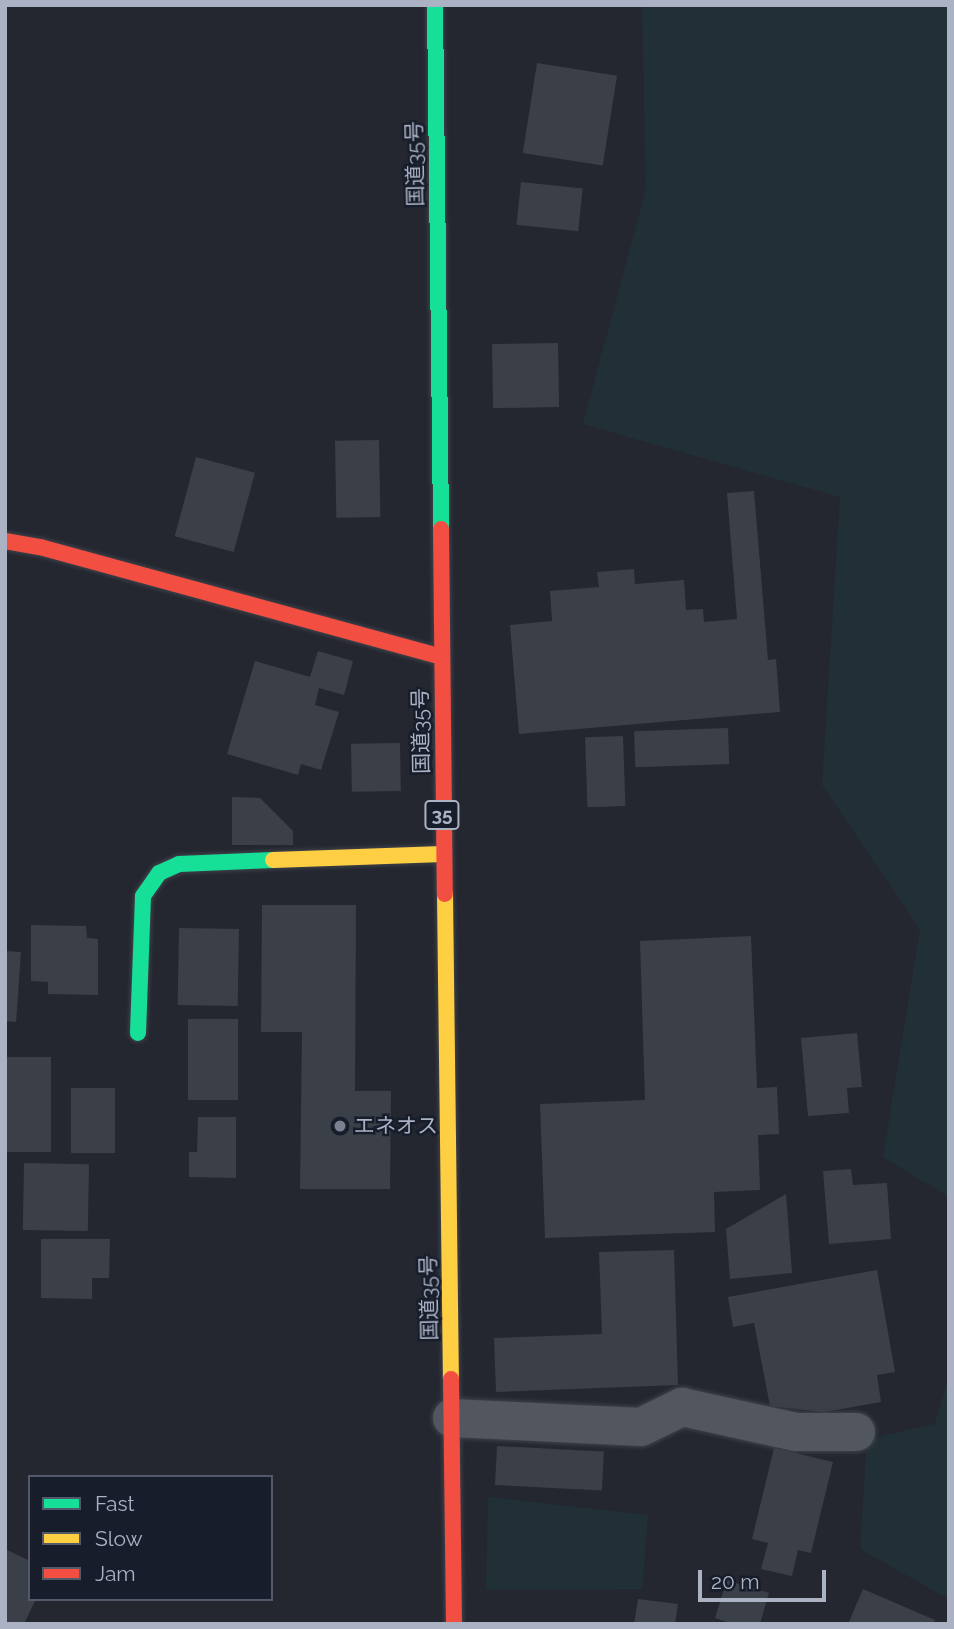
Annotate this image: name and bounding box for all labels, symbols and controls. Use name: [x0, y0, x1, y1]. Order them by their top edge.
street label: 国道35号: [402, 121, 428, 207]
street label: 国道35号: [408, 688, 434, 774]
road number: 35: [423, 800, 461, 830]
place label: エネオス: [354, 1113, 438, 1139]
marker: エネオス: [332, 1118, 348, 1134]
street label: 国道35号: [416, 1255, 442, 1341]
legend: [28, 1475, 273, 1601]
text: Fast: [95, 1491, 135, 1516]
text: Slow: [95, 1526, 143, 1551]
scale bar: [702, 1556, 830, 1600]
text: Jam: [95, 1561, 136, 1586]
text: 20 m: [711, 1569, 759, 1594]

